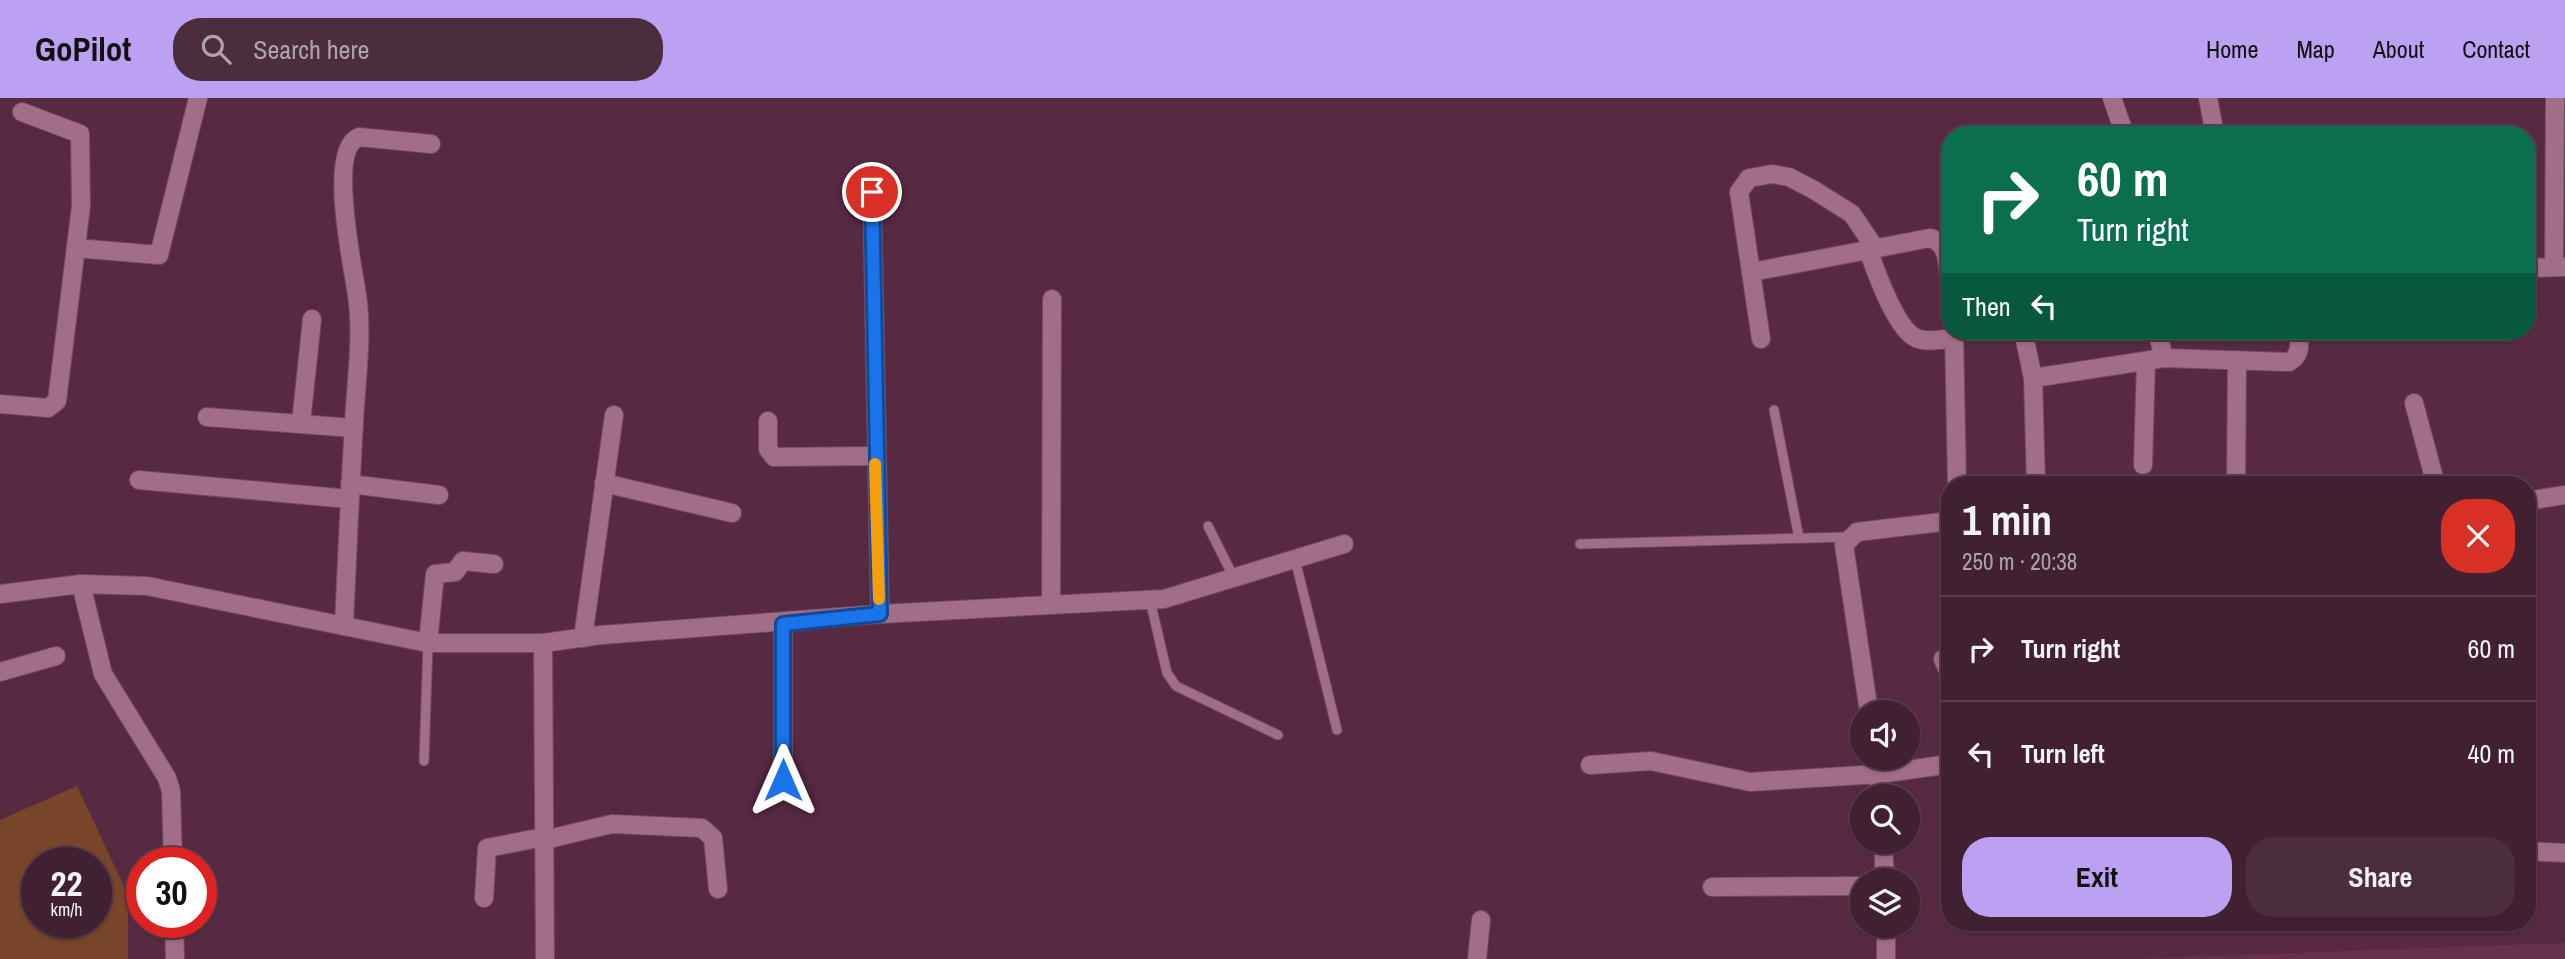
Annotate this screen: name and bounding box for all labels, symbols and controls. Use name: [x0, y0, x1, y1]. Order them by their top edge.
search box: [173, 18, 663, 81]
text: GoPilot: [35, 27, 131, 71]
icon: search: [197, 30, 235, 68]
text: Search here: [253, 32, 369, 67]
text: Home: [2206, 33, 2258, 65]
text: Map: [2296, 33, 2335, 65]
text: About: [2373, 33, 2424, 65]
text: Contact: [2462, 33, 2530, 65]
text: 60 m: [2077, 145, 2169, 211]
icon: right: [1962, 154, 2053, 245]
pin: [842, 162, 902, 222]
icon: arrive: [853, 173, 891, 211]
text: Turn right: [2077, 208, 2189, 251]
icon: left: [2025, 287, 2063, 325]
text: Then: [1962, 289, 2011, 324]
text: 1 min: [1962, 492, 2052, 548]
button: close: [2441, 499, 2515, 573]
text: 250 m · 20:38: [1962, 546, 2077, 577]
icon: right: [1962, 630, 2000, 668]
text: Turn right: [2021, 631, 2120, 666]
text: 60 m: [2468, 631, 2515, 666]
map controls: [1850, 700, 1920, 938]
button: sound: [1850, 700, 1920, 770]
icon: left: [1962, 735, 2000, 773]
text: Turn left: [2021, 736, 2105, 771]
text: 40 m: [2468, 736, 2515, 771]
position arrow: [746, 743, 820, 817]
button: search: [1850, 784, 1920, 854]
button: Exit: [1962, 837, 2232, 917]
button: Share: [2246, 837, 2515, 917]
speed limit sign: 30: [126, 847, 217, 938]
text: 22: [51, 860, 82, 907]
button: layers: [1850, 868, 1920, 938]
text: km/h: [51, 897, 83, 922]

